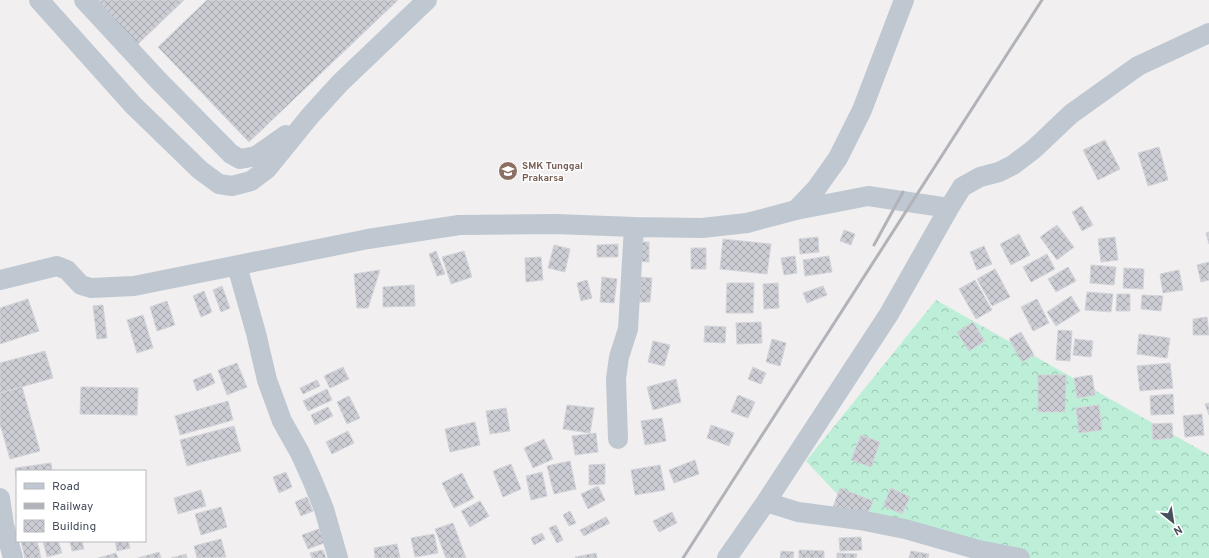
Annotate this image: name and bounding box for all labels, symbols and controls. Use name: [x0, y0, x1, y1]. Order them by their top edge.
school or university icon: SMK Tunggal Prakarsa: [497, 160, 519, 182]
place label: SMK Tunggal Prakarsa: [522, 160, 583, 185]
legend: [16, 470, 146, 542]
text: Road: [52, 479, 80, 495]
text: Railway: [52, 499, 93, 515]
north arrow: [1153, 502, 1193, 542]
text: Building: [52, 519, 96, 535]
text: N: [1171, 522, 1184, 538]

